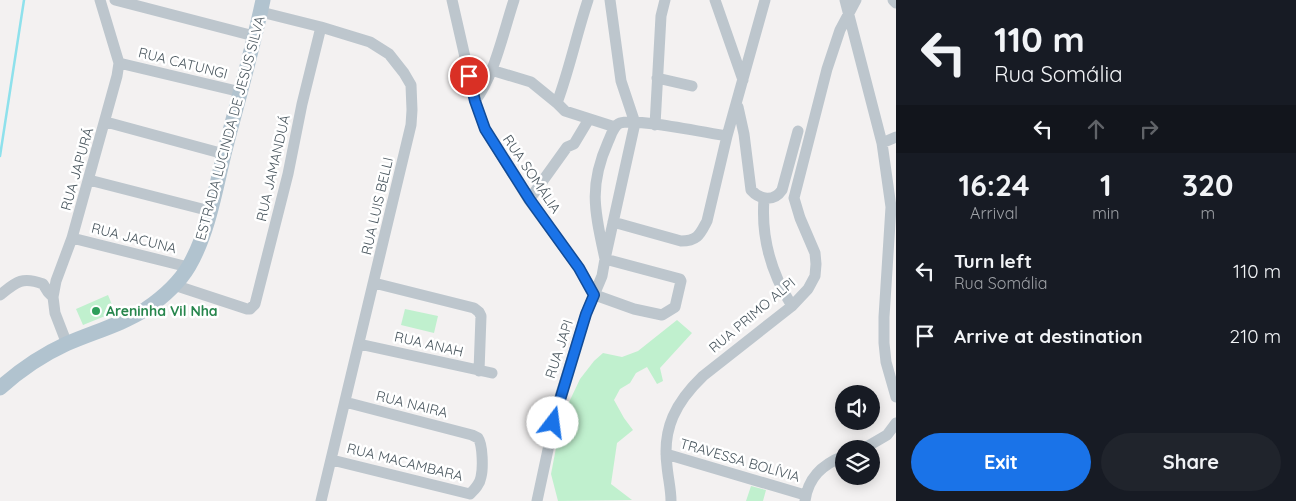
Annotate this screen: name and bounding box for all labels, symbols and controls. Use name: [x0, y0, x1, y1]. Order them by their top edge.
street label: ESTRADA LUCINDA DE JESUS SILVA: [191, 14, 269, 242]
text: 110 m: [994, 17, 1085, 61]
icon: left: [911, 20, 976, 85]
street label: RUA CATUNGI: [136, 43, 230, 83]
pin: [448, 55, 490, 97]
text: Rua Somália: [994, 60, 1123, 88]
icon: arrive: [455, 62, 483, 90]
street label: RUA JAMANDUÁ: [252, 113, 294, 223]
icon: left: [1029, 115, 1057, 143]
icon: ahead: [1082, 115, 1110, 143]
icon: right: [1135, 115, 1163, 143]
street label: RUA JAPURÁ: [57, 125, 97, 213]
street label: RUA SOMÁLIA: [499, 131, 565, 217]
street label: RUA LUIS BELLI: [357, 155, 397, 257]
text: 16:24: [958, 166, 1030, 204]
text: 1: [1100, 166, 1112, 204]
text: 320: [1182, 166, 1234, 204]
text: Arrival: [970, 203, 1018, 223]
text: min: [1092, 203, 1119, 223]
text: m: [1200, 203, 1215, 223]
street label: RUA JACUNA: [90, 219, 178, 257]
text: Turn left: [954, 249, 1032, 273]
icon: left: [911, 257, 939, 285]
text: 110 m: [1233, 259, 1281, 283]
street label: RUA PRIMO ALPI: [705, 273, 799, 357]
text: Rua Somália: [954, 273, 1047, 293]
place label: Areninha Vil Nha: [106, 302, 218, 320]
marker: Areninha Vil Nha: [90, 305, 102, 317]
street label: RUA JAPI: [541, 317, 577, 381]
icon: arrive: [911, 322, 939, 350]
text: Arrive at destination: [954, 324, 1143, 348]
text: 210 m: [1230, 324, 1281, 348]
street label: RUA ANAH: [393, 327, 465, 361]
map controls: [835, 385, 880, 485]
button: sound: [835, 385, 880, 430]
street label: RUA NAIRA: [374, 386, 450, 422]
position arrow: [526, 396, 578, 448]
button: Exit: [911, 433, 1091, 491]
button: Share: [1101, 433, 1281, 491]
street label: TRAVESSA BOLÍVIA: [678, 434, 802, 486]
street label: RUA MACAMBARA: [345, 439, 465, 485]
button: layers: [835, 440, 880, 485]

